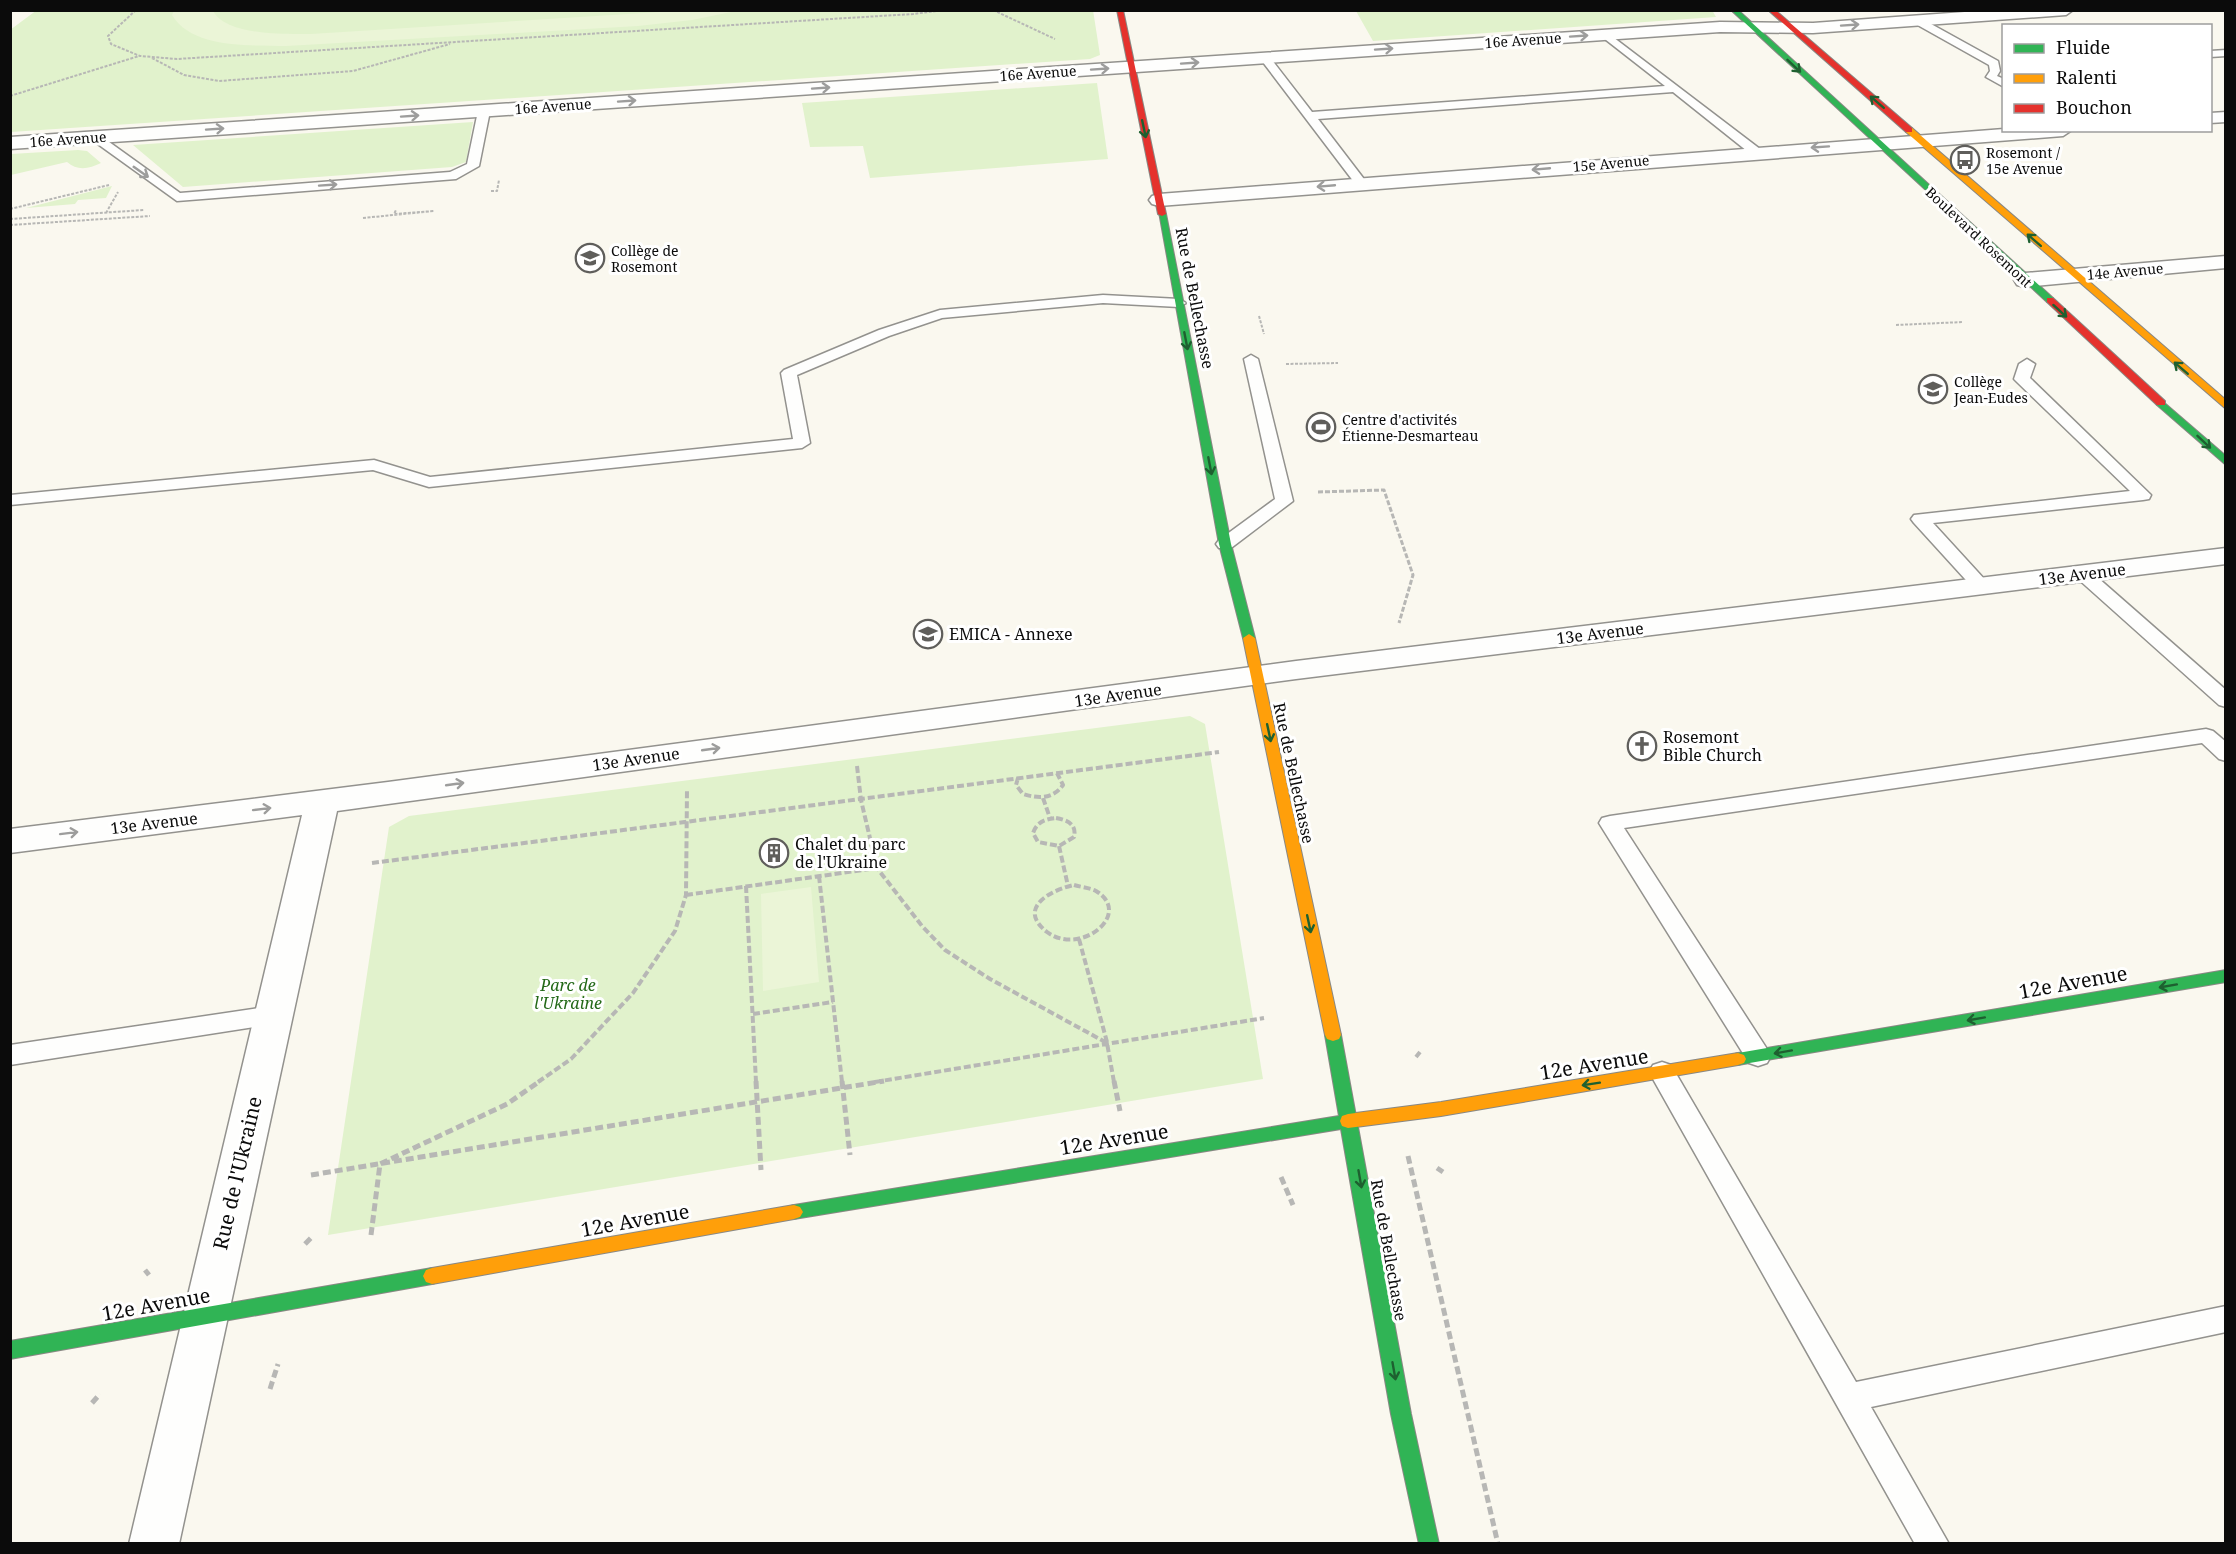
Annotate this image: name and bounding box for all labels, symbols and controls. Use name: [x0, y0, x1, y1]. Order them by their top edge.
one-way arrow: [1840, 20, 1859, 31]
legend: [2002, 24, 2212, 132]
street label: 16e Avenue: [1484, 28, 1562, 52]
one-way arrow: [1568, 30, 1588, 41]
text: Fluide: [2056, 35, 2110, 59]
one-way arrow: [1374, 43, 1394, 54]
one-way arrow: [1179, 57, 1199, 68]
one-way arrow: [1786, 59, 1801, 73]
street label: 16e Avenue: [999, 61, 1077, 85]
one-way arrow: [1089, 63, 1109, 74]
text: Ralenti: [2056, 65, 2117, 89]
one-way arrow: [811, 82, 831, 93]
street label: 16e Avenue: [514, 94, 592, 118]
one-way arrow: [616, 95, 636, 106]
text: Bouchon: [2056, 95, 2132, 119]
one-way arrow: [1869, 96, 1885, 109]
one-way arrow: [399, 110, 419, 121]
one-way arrow: [1139, 119, 1150, 139]
one-way arrow: [205, 123, 225, 134]
street label: 16e Avenue: [29, 127, 107, 151]
one-way arrow: [1810, 142, 1830, 153]
place label: Rosemont / 15e Avenue: [1986, 143, 2063, 178]
bus stop icon: Rosemont / 15e Avenue: [1949, 144, 1981, 176]
street label: 15e Avenue: [1572, 150, 1650, 176]
one-way arrow: [1532, 164, 1552, 175]
one-way arrow: [132, 166, 149, 178]
one-way arrow: [317, 180, 337, 191]
one-way arrow: [1317, 181, 1336, 192]
street label: Boulevard Rosemont: [1922, 183, 2036, 291]
street label: Rue de Bellechasse: [1171, 225, 1219, 371]
one-way arrow: [2026, 233, 2042, 246]
place label: Collège de Rosemont: [611, 241, 679, 276]
school or university icon: Collège de Rosemont: [574, 242, 606, 274]
street label: 14e Avenue: [2086, 258, 2164, 284]
one-way arrow: [2052, 304, 2067, 318]
one-way arrow: [1181, 331, 1192, 351]
one-way arrow: [2173, 361, 2189, 374]
place label: Collège Jean-Eudes: [1953, 372, 2028, 407]
school or university icon: Collège Jean-Eudes: [1917, 373, 1949, 405]
place label: Centre d'activités Étienne-Desmarteau: [1342, 410, 1478, 445]
sports icon: Centre d'activités Étienne-Desmarteau: [1305, 411, 1337, 443]
one-way arrow: [2196, 435, 2211, 449]
one-way arrow: [1205, 456, 1216, 475]
street label: 13e Avenue: [2037, 558, 2127, 590]
street label: 13e Avenue: [1555, 617, 1645, 649]
school or university icon: EMICA - Annexe: [912, 618, 944, 650]
place label: EMICA - Annexe: [949, 623, 1073, 645]
street label: 13e Avenue: [1073, 678, 1163, 712]
street label: Rue de Bellechasse: [1268, 701, 1320, 845]
one-way arrow: [1263, 723, 1275, 742]
place label: Rosemont Bible Church: [1663, 726, 1762, 766]
church icon: Rosemont Bible Church: [1626, 730, 1658, 762]
street label: 13e Avenue: [591, 742, 681, 776]
one-way arrow: [701, 744, 720, 755]
one-way arrow: [445, 778, 465, 789]
one-way arrow: [252, 804, 271, 815]
street label: 13e Avenue: [109, 807, 199, 839]
one-way arrow: [58, 828, 78, 839]
place label: Chalet du parc de l'Ukraine: [795, 833, 906, 873]
building icon: Chalet du parc de l'Ukraine: [758, 837, 790, 869]
one-way arrow: [1304, 913, 1315, 933]
street label: 12e Avenue: [2017, 959, 2129, 1005]
park label: Parc de l'Ukraine: [534, 974, 602, 1014]
one-way arrow: [2158, 981, 2178, 992]
one-way arrow: [1966, 1014, 1986, 1025]
street label: 12e Avenue: [1538, 1042, 1650, 1086]
one-way arrow: [1774, 1047, 1794, 1058]
one-way arrow: [1582, 1079, 1602, 1090]
street label: Rue de l'Ukraine: [206, 1094, 268, 1252]
street label: 12e Avenue: [1058, 1117, 1170, 1161]
one-way arrow: [1355, 1168, 1366, 1188]
street label: Rue de Bellechasse: [1366, 1177, 1412, 1323]
street label: 12e Avenue: [579, 1197, 691, 1243]
street label: 12e Avenue: [100, 1281, 212, 1327]
one-way arrow: [1389, 1360, 1400, 1380]

